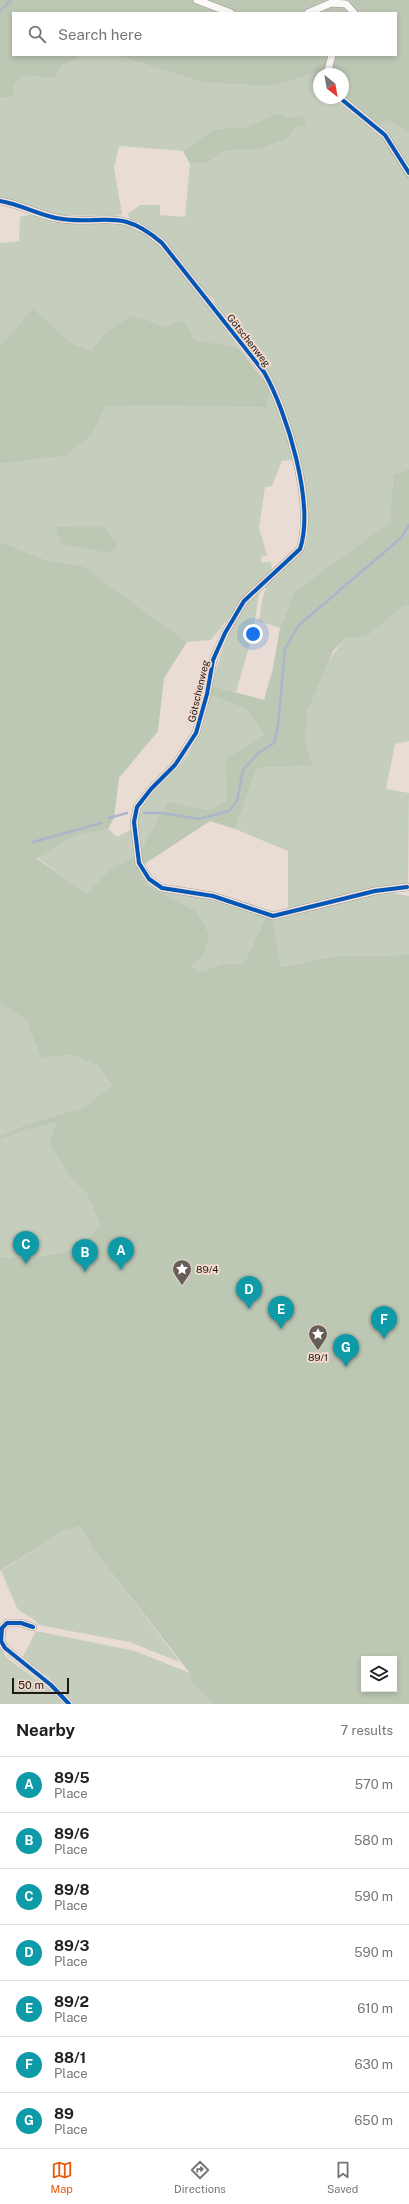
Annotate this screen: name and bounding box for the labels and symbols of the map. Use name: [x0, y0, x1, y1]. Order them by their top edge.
north arrow: [313, 68, 349, 104]
street label: Götschenweg: [225, 311, 273, 369]
your location: [243, 624, 263, 644]
street label: Götschenweg: [185, 659, 211, 723]
pin: C: [13, 1231, 39, 1264]
pin: A: [108, 1237, 134, 1270]
pin: B: [72, 1239, 98, 1272]
place icon: 89/4: [171, 1258, 193, 1286]
place label: 89/4: [196, 1263, 218, 1275]
pin: D: [236, 1276, 262, 1309]
pin: E: [268, 1296, 294, 1329]
pin: F: [371, 1306, 397, 1339]
place icon: 89/1: [307, 1323, 329, 1351]
pin: G: [333, 1334, 359, 1367]
place label: 89/1: [308, 1351, 328, 1363]
scale bar: [12, 1676, 69, 1695]

